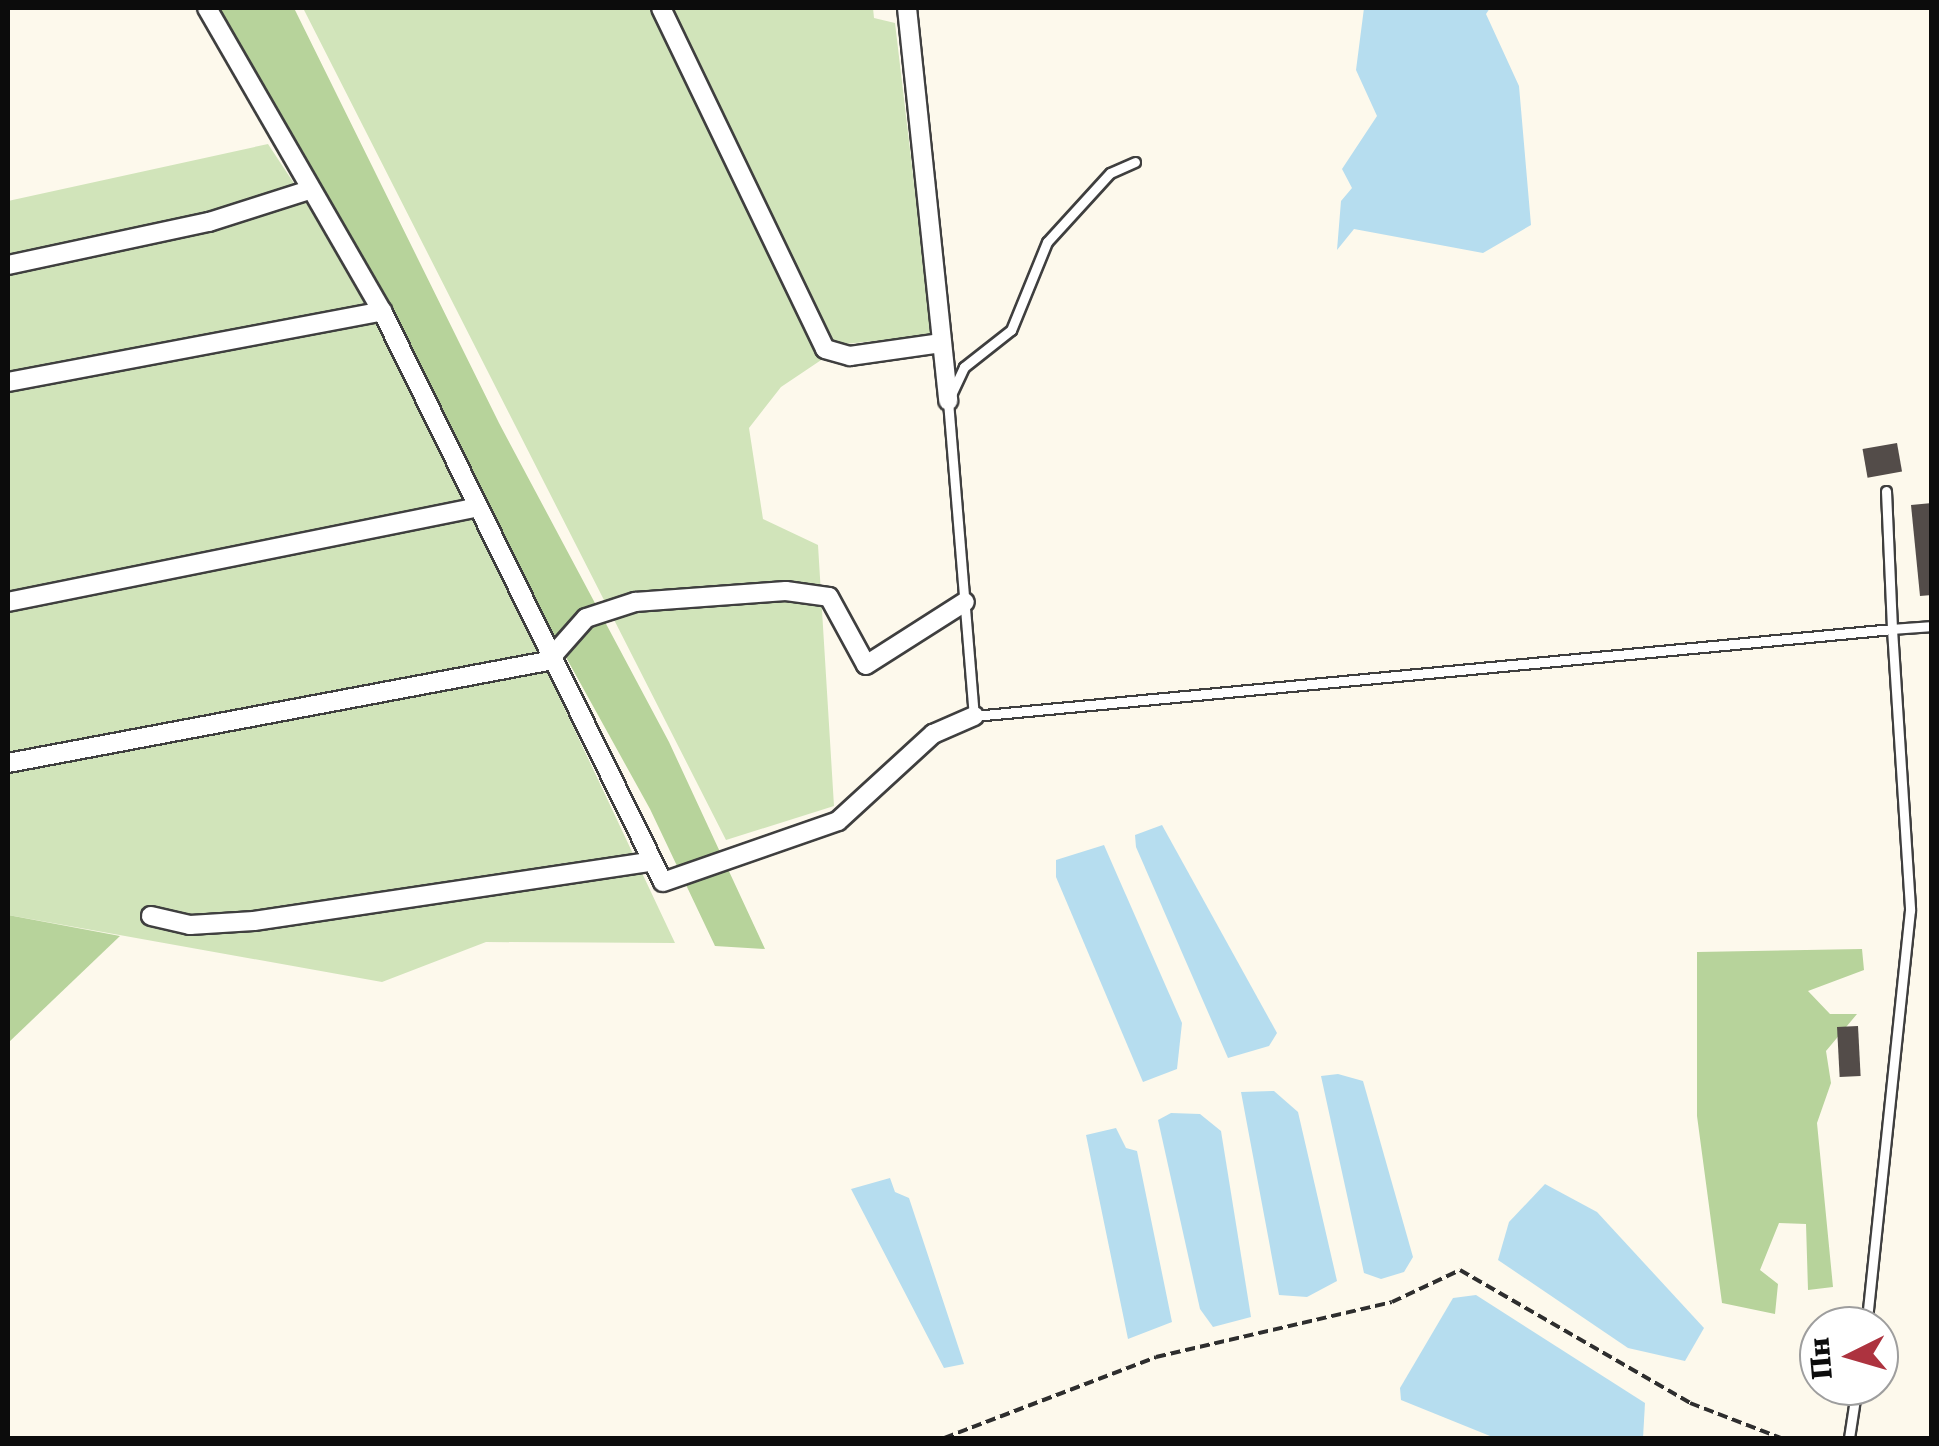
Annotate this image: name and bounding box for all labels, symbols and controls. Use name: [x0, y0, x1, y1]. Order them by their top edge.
north arrow: [1799, 1306, 1899, 1406]
text: Пн: [1802, 1336, 1839, 1381]

